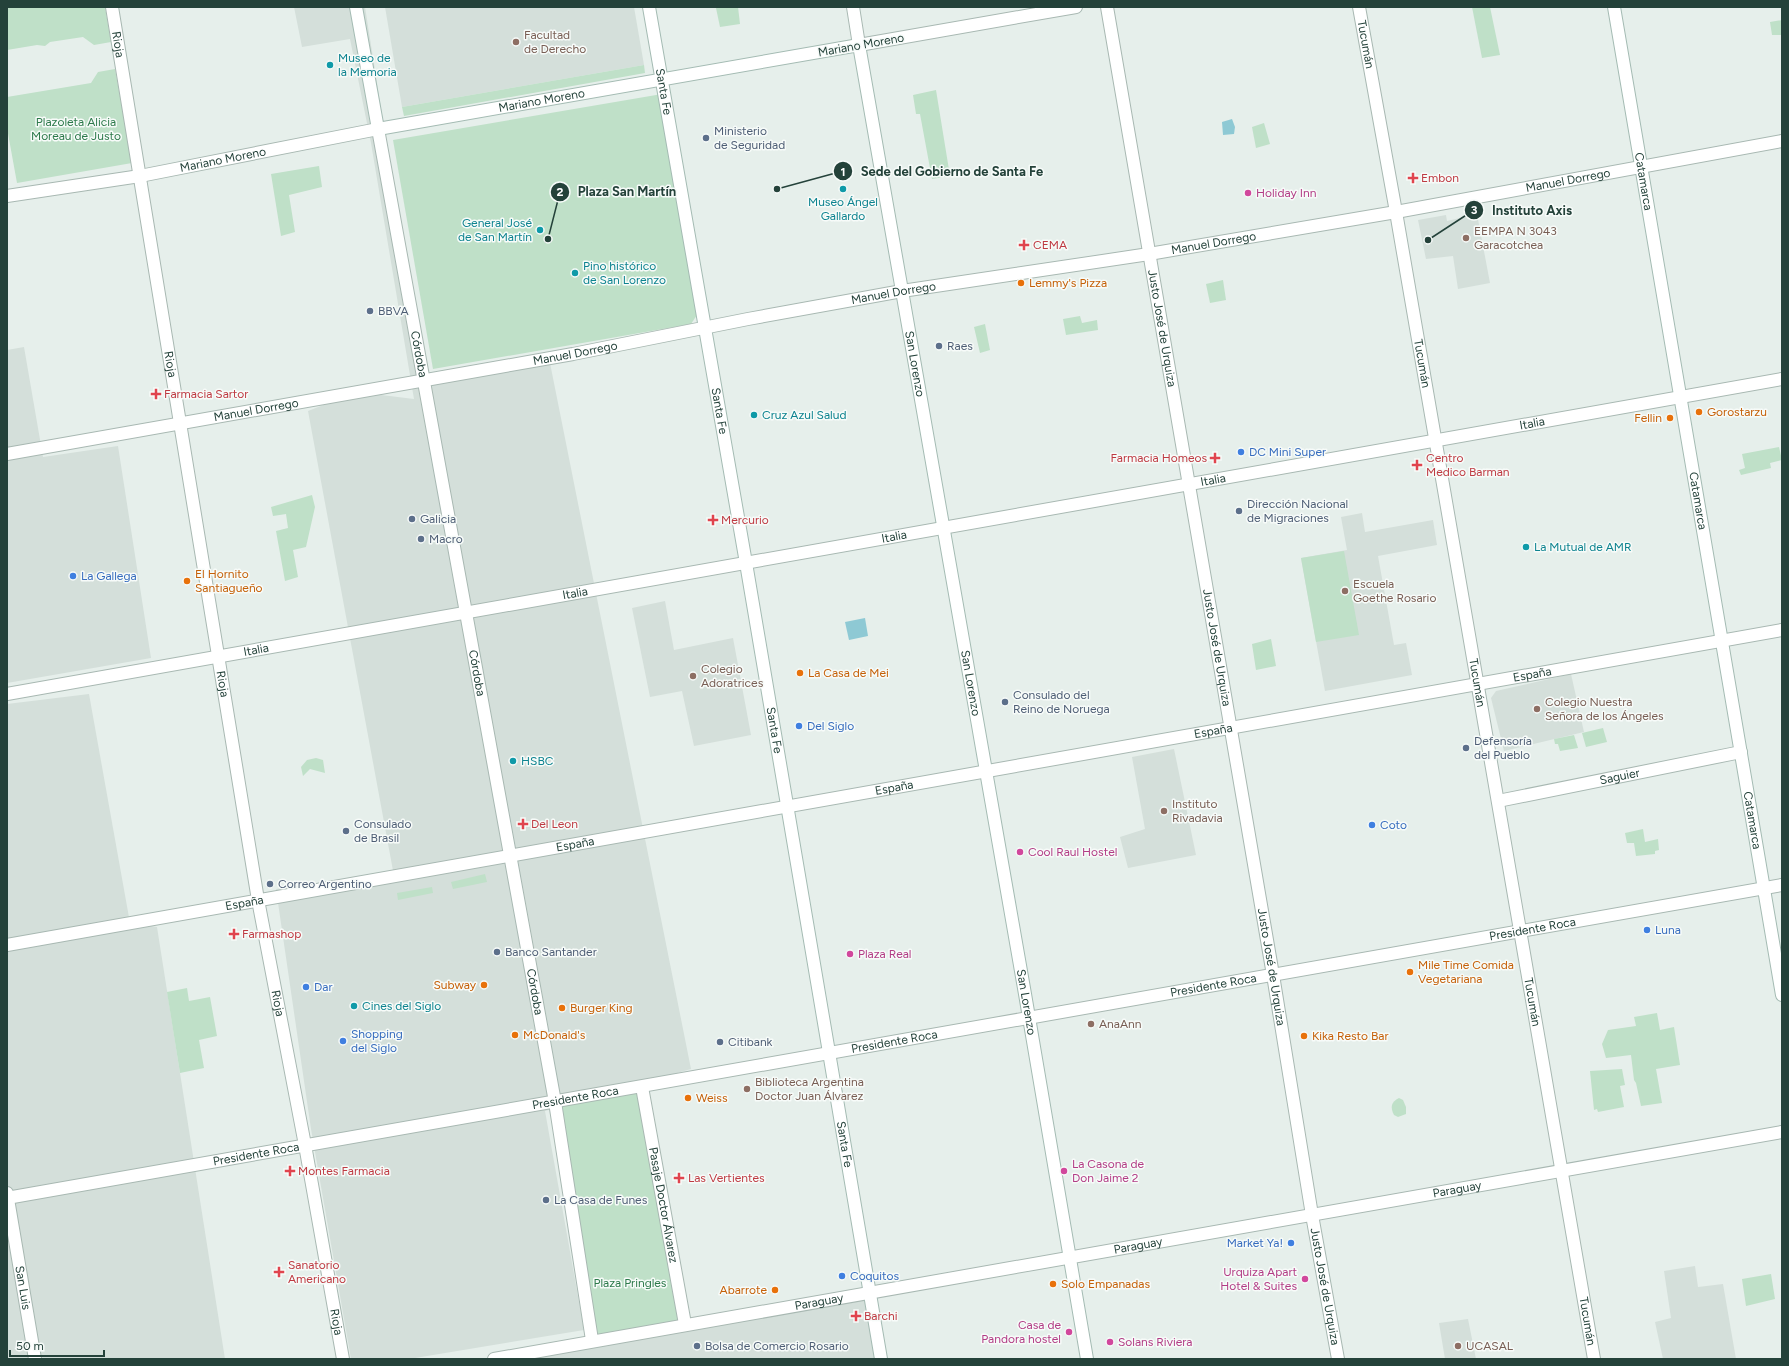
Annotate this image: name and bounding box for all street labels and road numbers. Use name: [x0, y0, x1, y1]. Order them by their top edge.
street label: Tucumán: [1355, 19, 1377, 70]
street label: Rioja: [109, 30, 127, 59]
street label: Mariano Moreno: [817, 31, 905, 59]
street label: Santa Fe: [653, 67, 675, 116]
street label: Mariano Moreno: [497, 86, 586, 115]
street label: Mariano Moreno: [179, 144, 267, 175]
street label: Catamarca: [1632, 152, 1655, 211]
street label: Manuel Dorrego: [1525, 166, 1612, 195]
street label: Manuel Dorrego: [1170, 229, 1257, 257]
street label: Justo José de Urquiza: [1145, 269, 1179, 388]
street label: Manuel Dorrego: [850, 279, 937, 307]
street label: Córdoba: [408, 330, 430, 379]
street label: San Lorenzo: [902, 330, 927, 398]
street label: Manuel Dorrego: [532, 338, 619, 368]
street label: Tucumán: [1411, 338, 1433, 389]
street label: Rioja: [161, 350, 179, 379]
street label: Santa Fe: [709, 387, 730, 436]
street label: Manuel Dorrego: [213, 396, 300, 424]
street label: Italia: [1518, 414, 1546, 432]
street label: Italia: [1199, 471, 1227, 489]
street label: Catamarca: [1686, 471, 1710, 531]
street label: Italia: [880, 527, 908, 546]
street label: Italia: [561, 584, 589, 602]
street label: Justo José de Urquiza: [1200, 588, 1234, 707]
street label: Italia: [242, 641, 270, 659]
street label: Córdoba: [466, 649, 488, 697]
street label: San Lorenzo: [958, 649, 983, 717]
street label: Tucumán: [1466, 657, 1488, 708]
street label: España: [1512, 664, 1552, 685]
street label: Rioja: [214, 670, 232, 698]
street label: Santa Fe: [764, 706, 785, 755]
street label: España: [1193, 721, 1233, 741]
street label: Saguier: [1598, 766, 1641, 787]
street label: España: [874, 777, 914, 798]
street label: Catamarca: [1740, 790, 1764, 850]
street label: España: [555, 834, 595, 854]
street label: España: [224, 893, 265, 913]
street label: Justo José de Urquiza: [1255, 907, 1288, 1027]
street label: Presidente Roca: [1488, 915, 1577, 943]
street label: Córdoba: [524, 967, 546, 1016]
street label: San Lorenzo: [1014, 968, 1039, 1036]
street label: Presidente Roca: [1169, 971, 1258, 1000]
street label: Tucumán: [1521, 977, 1543, 1028]
street label: Rioja: [268, 989, 287, 1018]
street label: Presidente Roca: [850, 1027, 939, 1056]
street label: Presidente Roca: [531, 1083, 619, 1112]
street label: Santa Fe: [834, 1120, 855, 1169]
street label: Presidente Roca: [212, 1140, 300, 1169]
street label: Pasaje Doctor Álvarez: [646, 1146, 681, 1264]
street label: Paraguay: [1432, 1178, 1483, 1200]
street label: Justo José de Urquiza: [1307, 1227, 1342, 1346]
street label: Paraguay: [1113, 1234, 1164, 1257]
street label: San Luis: [12, 1265, 34, 1311]
street label: Paraguay: [794, 1290, 845, 1313]
street label: Tucumán: [1576, 1296, 1599, 1347]
street label: Rioja: [327, 1308, 346, 1336]

